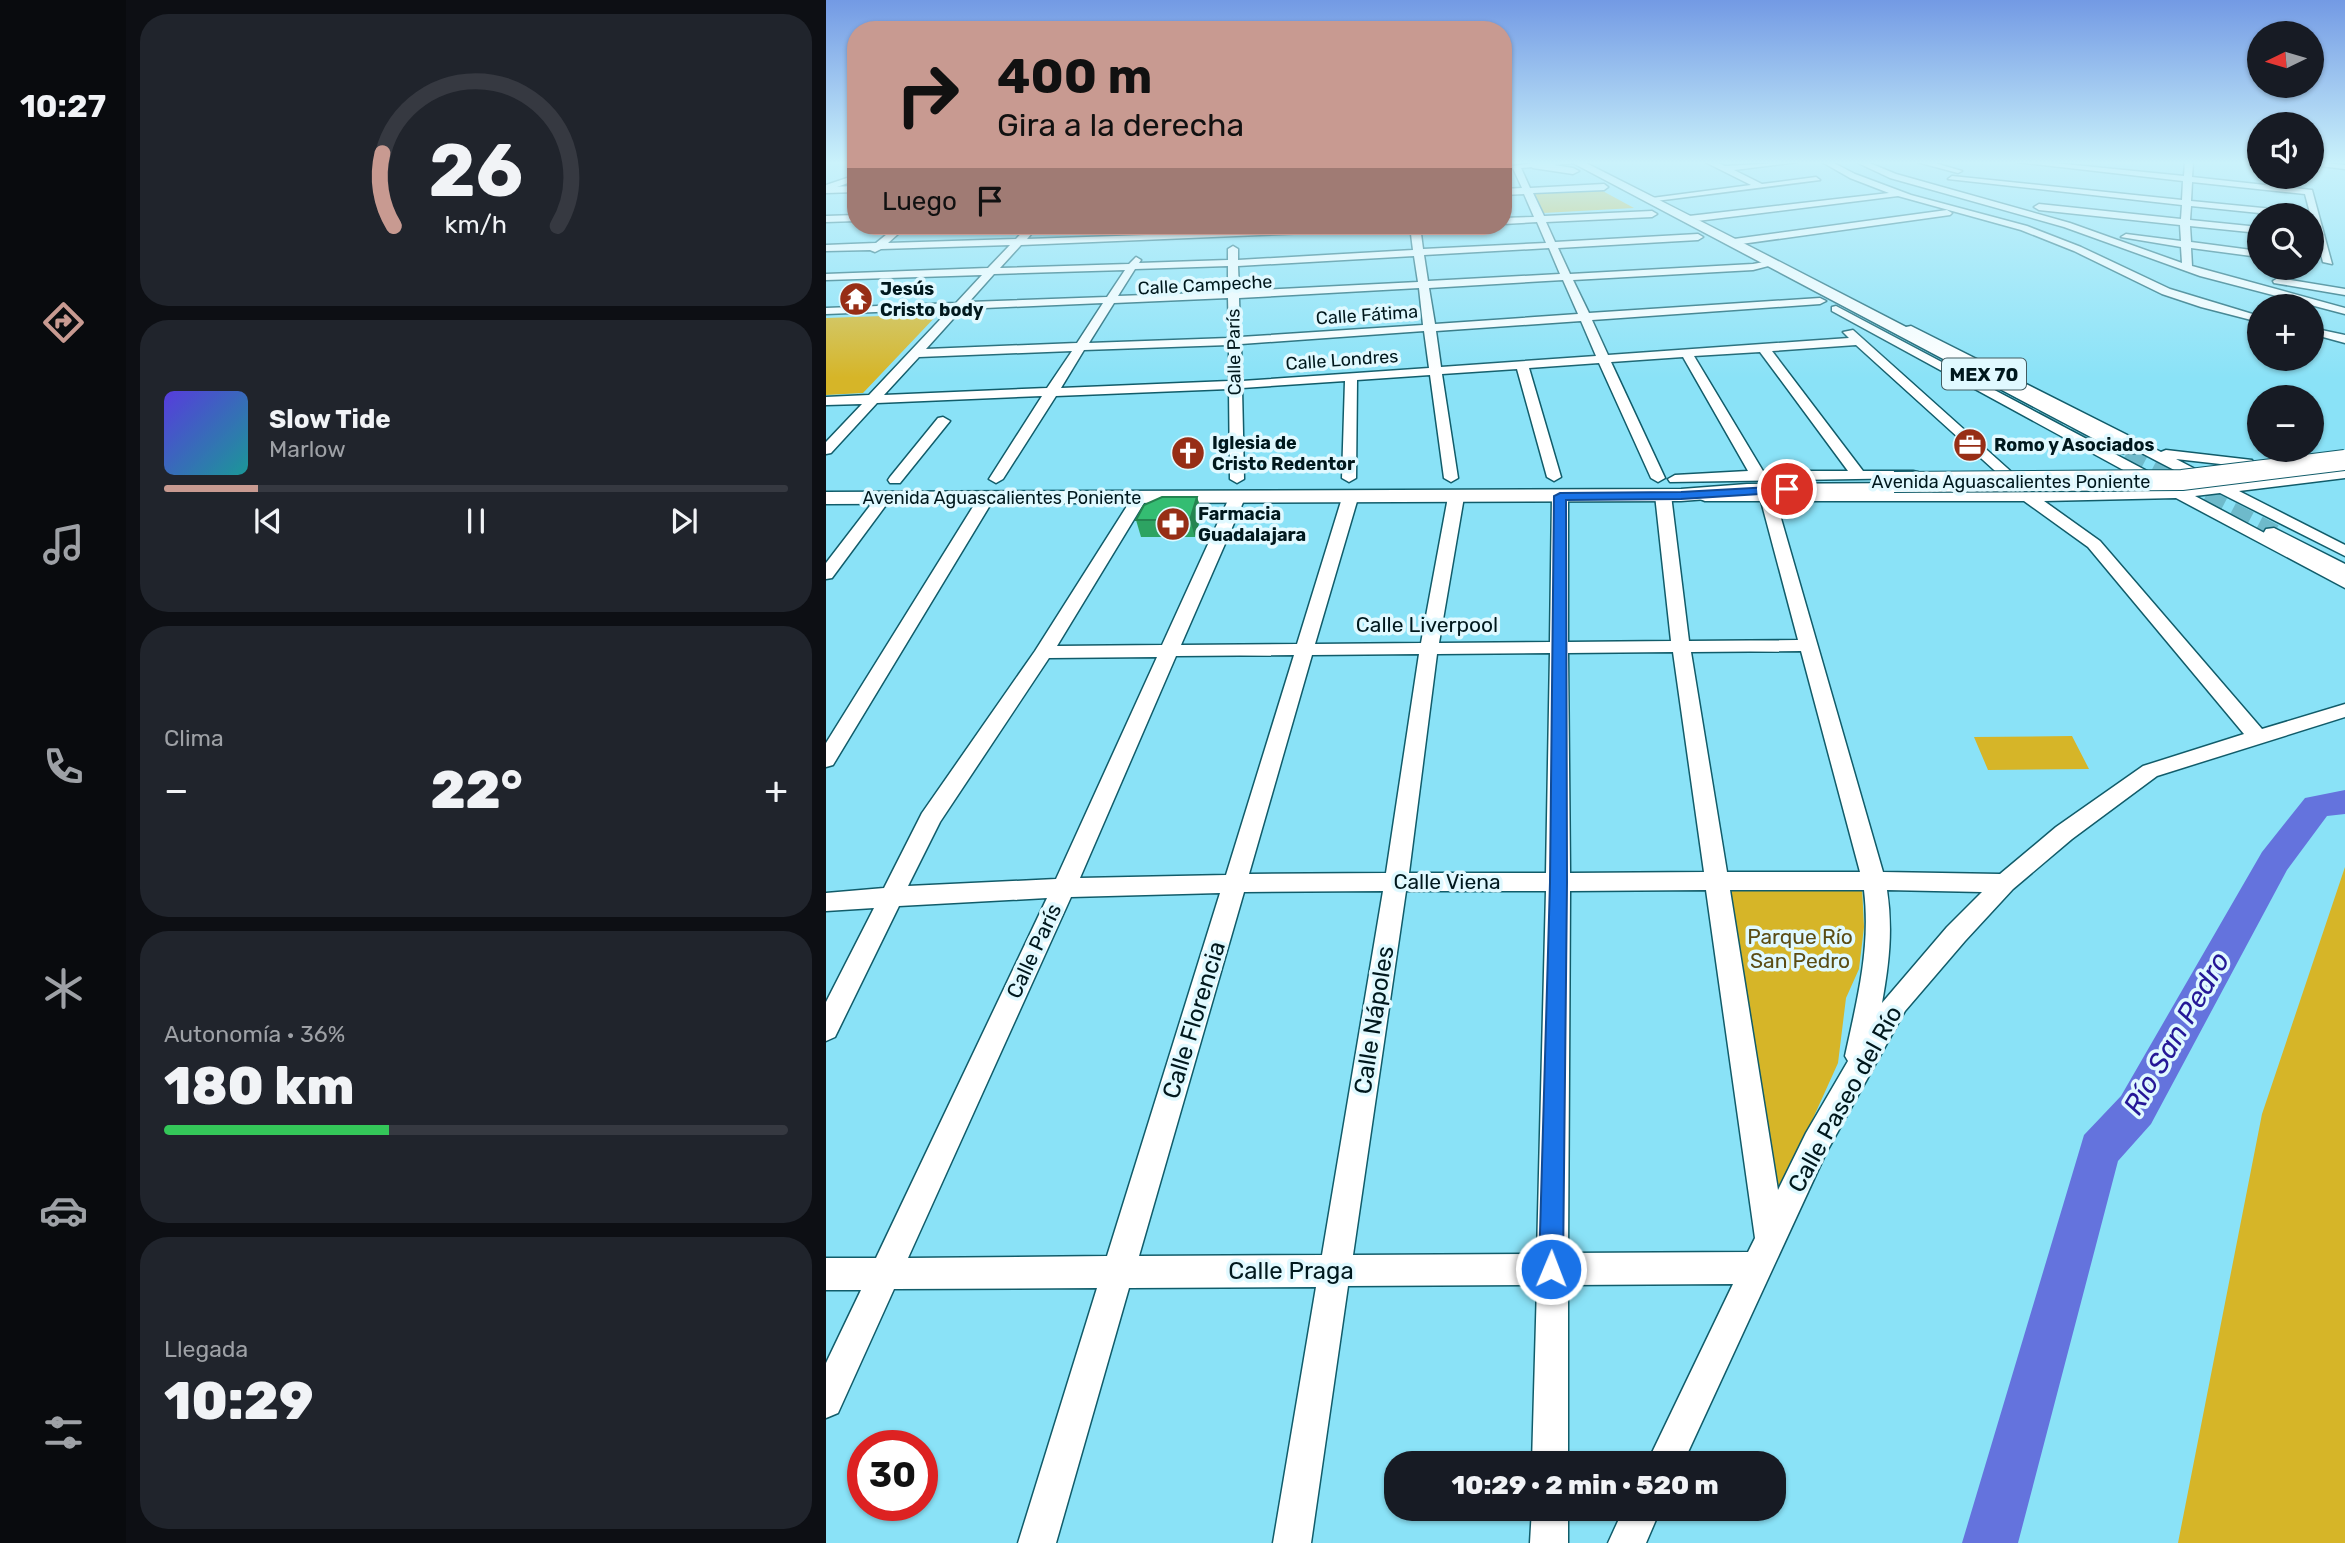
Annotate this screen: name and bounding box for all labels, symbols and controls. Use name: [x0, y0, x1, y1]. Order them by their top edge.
north arrow: [2247, 21, 2324, 98]
map controls: [2247, 21, 2324, 462]
text: 400 m: [997, 47, 1152, 105]
icon: right: [882, 49, 973, 140]
text: 10:27: [20, 87, 106, 125]
text: Gira a la derecha: [997, 106, 1244, 144]
button: sound: [2247, 112, 2324, 189]
text: 26: [429, 128, 523, 214]
icon: arrive: [971, 182, 1009, 220]
text: Luego: [882, 186, 957, 217]
button: search: [2247, 203, 2324, 280]
text: km/h: [445, 210, 507, 239]
street label: Calle Campeche: [1137, 270, 1273, 300]
place label: Jesús Cristo body: [880, 278, 984, 321]
temple icon: Jesús Cristo body: [837, 280, 875, 318]
button: +: [2247, 294, 2324, 371]
icon: directions: [39, 298, 88, 347]
street label: Calle Fátima: [1315, 300, 1419, 330]
street label: Calle París: [1222, 308, 1246, 396]
street label: Calle Londres: [1285, 345, 1399, 375]
road number: MEX 70: [1942, 358, 2026, 390]
button: −: [2247, 385, 2324, 462]
text: Slow Tide: [269, 404, 391, 435]
office icon: Romo y Asociados: [1951, 426, 1989, 464]
place label: Iglesia de Cristo Redentor: [1212, 432, 1355, 475]
church icon: Iglesia de Cristo Redentor: [1169, 434, 1207, 472]
place label: Romo y Asociados: [1994, 434, 2154, 456]
text: Marlow: [269, 435, 346, 463]
pin: [1757, 459, 1817, 519]
icon: arrive: [1768, 470, 1806, 508]
street label: Avenida Aguascalientes Poniente: [1872, 471, 2150, 493]
street label: Avenida Aguascalientes Poniente: [863, 487, 1141, 509]
icon: previous: [249, 502, 287, 540]
icon: pause: [457, 502, 495, 540]
icon: next: [665, 502, 703, 540]
place label: Farmacia Guadalajara: [1198, 503, 1306, 546]
pharmacy icon: Farmacia Guadalajara: [1154, 505, 1192, 543]
icon: music: [39, 520, 88, 569]
street label: Calle Liverpool: [1356, 612, 1498, 637]
text: Clima: [164, 724, 224, 752]
icon: phone: [39, 742, 88, 791]
text: 22°: [430, 759, 523, 821]
text: −: [164, 767, 189, 813]
text: +: [764, 767, 788, 813]
street label: Calle Viena: [1394, 869, 1500, 894]
street label: Calle París: [1001, 900, 1066, 1002]
park label: Parque Río San Pedro: [1747, 924, 1853, 973]
street label: Calle Florencia: [1157, 938, 1231, 1102]
street label: Calle Nápoles: [1348, 944, 1400, 1096]
water label: Río San Pedro: [2116, 946, 2236, 1121]
icon: climate: [39, 964, 88, 1013]
street label: Calle Paseo del Río: [1782, 1001, 1908, 1197]
text: Autonomía · 36%: [164, 1020, 345, 1048]
text: 180 km: [164, 1055, 354, 1117]
icon: car: [39, 1186, 88, 1235]
position arrow: [1514, 1232, 1588, 1306]
street label: Calle Praga: [1228, 1257, 1354, 1285]
text: Llegada: [164, 1335, 248, 1363]
text: 10:29: [164, 1370, 313, 1432]
icon: filters: [39, 1408, 88, 1457]
speed limit sign: 30: [847, 1430, 938, 1521]
text: 10:29 · 2 min · 520 m: [1452, 1470, 1719, 1501]

